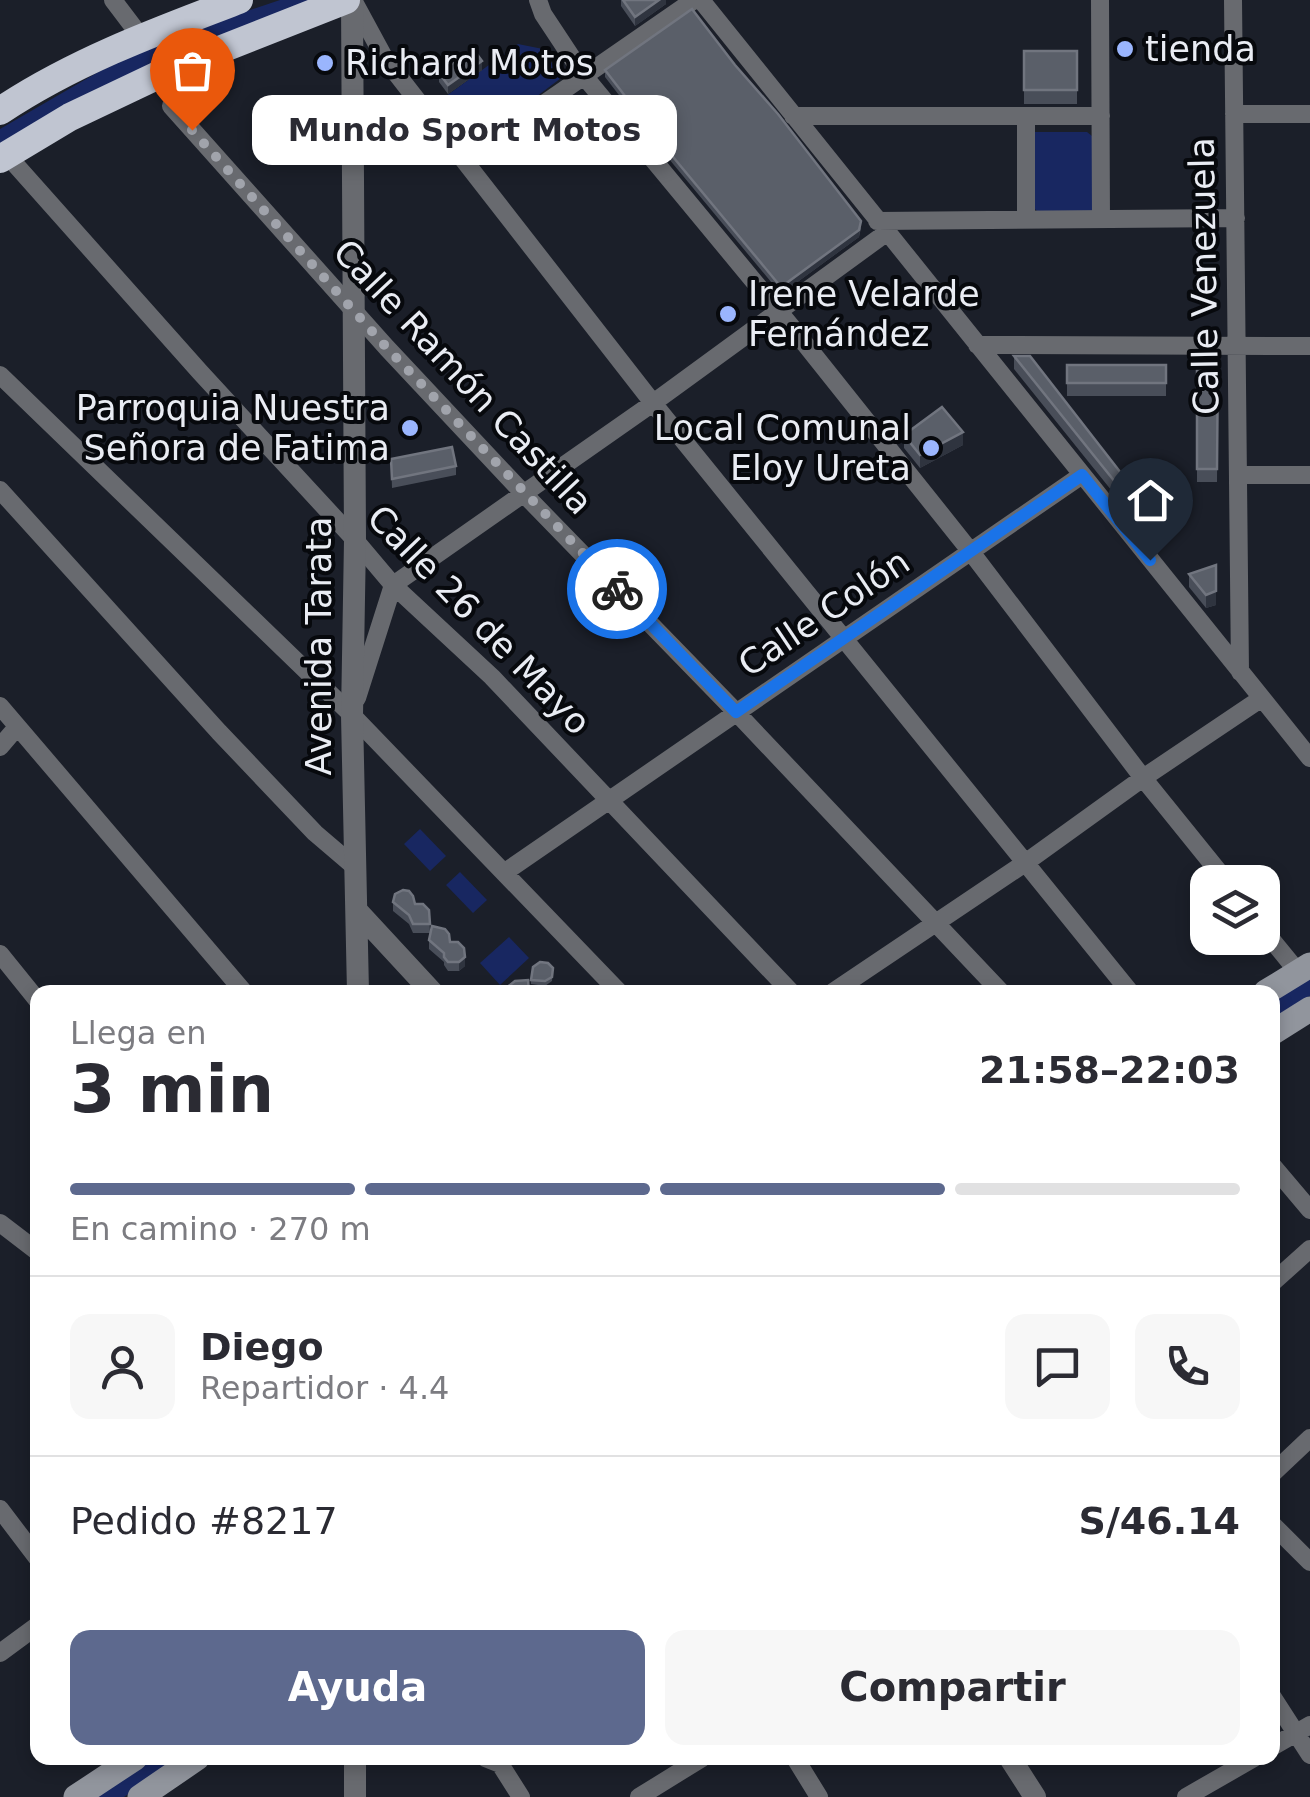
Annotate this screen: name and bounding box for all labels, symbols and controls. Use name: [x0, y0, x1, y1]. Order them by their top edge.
pin: [150, 28, 235, 131]
place label: tienda: [1145, 29, 1256, 69]
marker: tienda: [1114, 38, 1136, 60]
icon: bag: [165, 43, 220, 98]
place label: Richard Motos: [345, 43, 594, 83]
marker: Richard Motos: [314, 52, 336, 74]
callout: Mundo Sport Motos: [252, 95, 677, 165]
text: Mundo Sport Motos: [288, 111, 641, 149]
street label: Calle Venezuela: [1182, 137, 1226, 415]
street label: Calle Ramón Castilla: [326, 232, 600, 522]
place label: Irene Velarde Fernández: [748, 274, 980, 354]
marker: Irene Velarde Fernández: [717, 303, 739, 325]
place label: Parroquia Nuestra Señora de Fatima: [76, 388, 390, 468]
place label: Local Comunal Eloy Ureta: [654, 408, 911, 488]
marker: Parroquia Nuestra Señora de Fatima: [399, 417, 421, 439]
marker: Local Comunal Eloy Ureta: [920, 437, 942, 459]
pin: [1108, 458, 1193, 561]
icon: home: [1123, 473, 1178, 528]
street label: Calle 26 de Mayo: [360, 497, 598, 743]
street label: Avenida Tarata: [299, 517, 339, 775]
courier: [567, 539, 667, 639]
street label: Calle Colón: [731, 541, 917, 685]
icon: bike: [590, 562, 645, 617]
map controls: [1190, 865, 1280, 955]
button: layers: [1190, 865, 1280, 955]
text: Llega en: [70, 1014, 206, 1052]
text: 21:58–22:03: [979, 1048, 1240, 1092]
text: 3 min: [70, 1052, 274, 1127]
text: En camino · 270 m: [70, 1210, 371, 1248]
button: person: [70, 1314, 175, 1419]
button: chat: [1005, 1314, 1110, 1419]
button: phone: [1135, 1314, 1240, 1419]
text: Diego: [200, 1325, 324, 1369]
text: Repartidor · 4.4: [200, 1369, 449, 1407]
text: Pedido #8217: [70, 1499, 338, 1543]
text: S/46.14: [1079, 1499, 1240, 1543]
button: Ayuda: [70, 1630, 645, 1745]
button: Compartir: [665, 1630, 1240, 1745]

